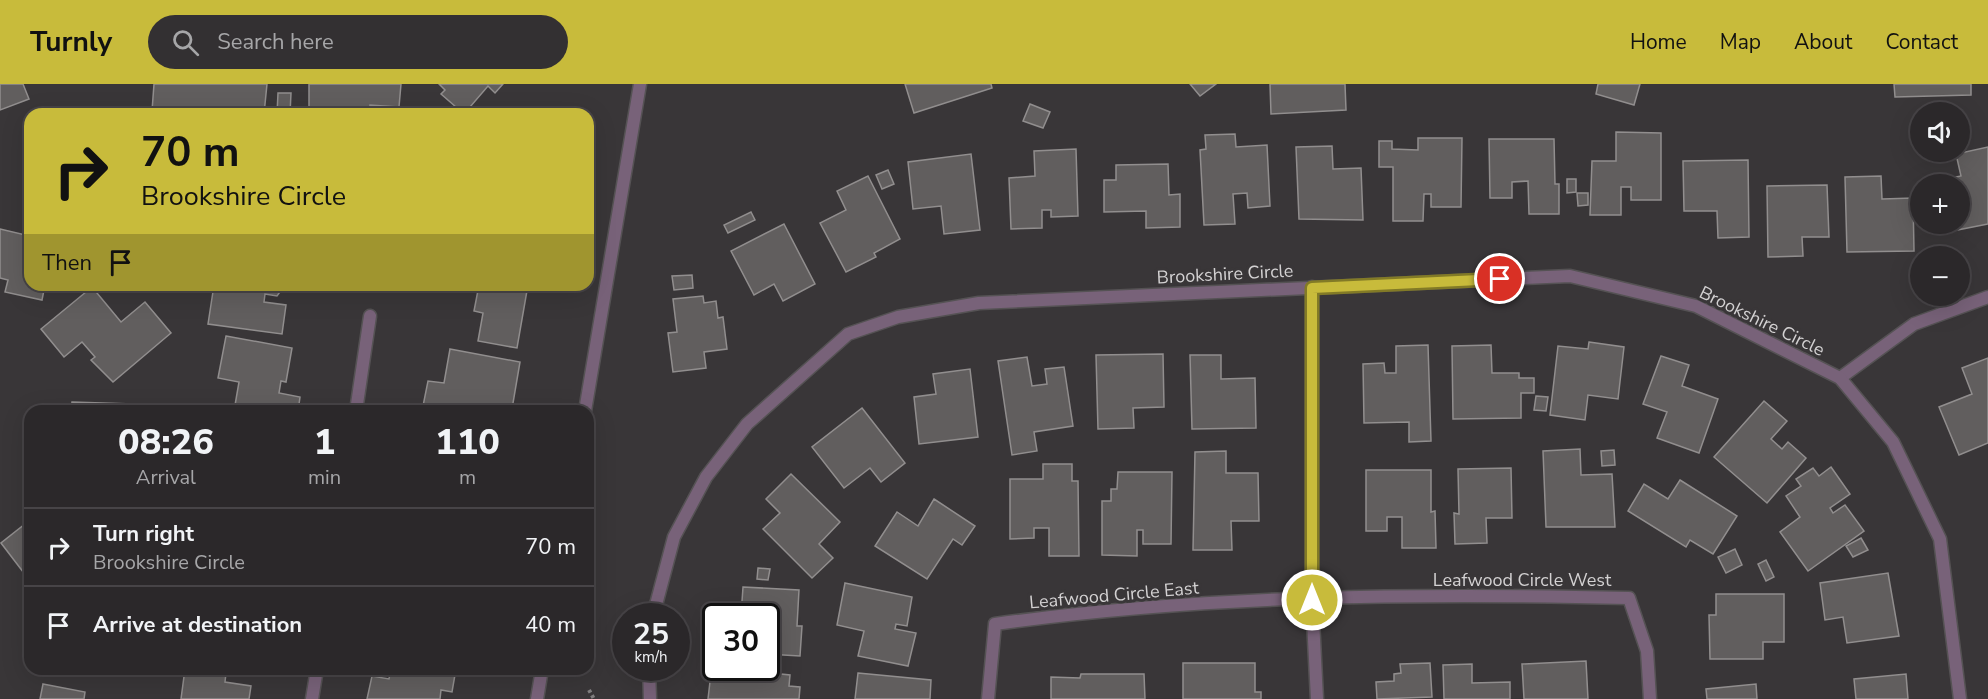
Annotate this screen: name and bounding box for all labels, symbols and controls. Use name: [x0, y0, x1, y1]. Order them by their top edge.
search box: [148, 15, 568, 69]
text: Turnly: [30, 23, 112, 61]
icon: search: [169, 26, 202, 59]
text: Search here: [217, 27, 334, 57]
text: Home: [1630, 28, 1687, 56]
text: Map: [1720, 28, 1761, 56]
text: About: [1794, 28, 1852, 56]
text: Contact: [1885, 28, 1958, 56]
map controls: [1910, 102, 1970, 306]
button: sound: [1910, 102, 1970, 162]
text: 70 m: [141, 124, 240, 181]
icon: right: [42, 132, 120, 210]
button: +: [1910, 174, 1970, 234]
text: Brookshire Circle: [141, 178, 346, 215]
icon: arrive: [104, 246, 137, 279]
button: −: [1910, 246, 1970, 306]
text: Then: [42, 248, 92, 278]
pin: [1474, 253, 1525, 304]
street label: Brookshire Circle: [1156, 258, 1294, 290]
icon: arrive: [1483, 262, 1516, 295]
street label: Brookshire Circle: [1695, 280, 1829, 362]
text: 08:26: [118, 418, 214, 467]
text: 1: [314, 418, 335, 467]
text: 110: [435, 418, 500, 467]
text: Arrival: [136, 464, 196, 491]
text: min: [308, 464, 341, 491]
text: m: [459, 464, 476, 491]
text: Turn right: [93, 519, 194, 549]
icon: right: [42, 531, 75, 564]
text: 70 m: [525, 532, 576, 562]
text: Brookshire Circle: [93, 549, 245, 576]
position arrow: [1280, 568, 1344, 632]
street label: Leafwood Circle West: [1433, 568, 1612, 592]
street label: Leafwood Circle East: [1028, 576, 1200, 614]
speed limit sign: 30: [702, 603, 780, 681]
icon: arrive: [42, 609, 75, 642]
text: Arrive at destination: [93, 610, 302, 640]
text: 40 m: [525, 610, 576, 640]
text: 25: [633, 614, 669, 655]
text: km/h: [634, 647, 668, 667]

